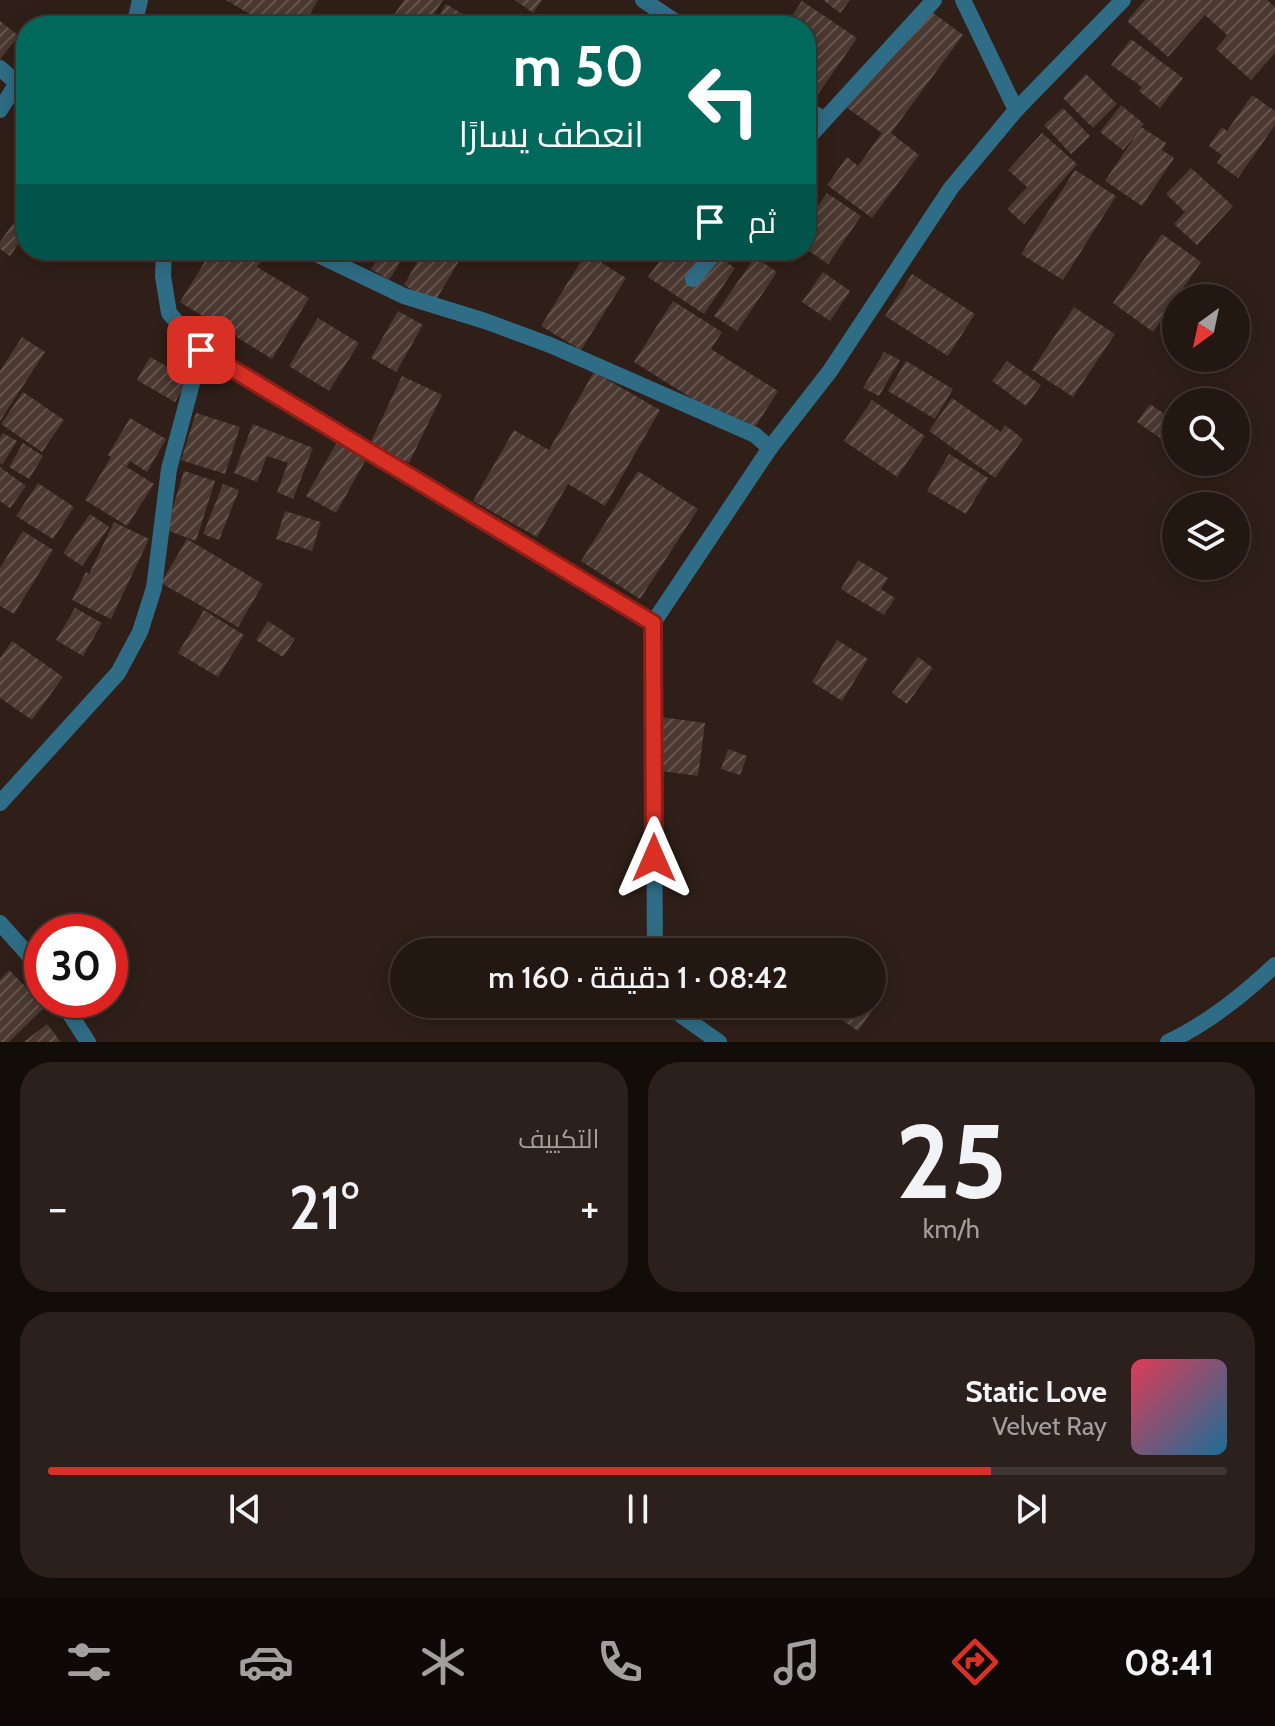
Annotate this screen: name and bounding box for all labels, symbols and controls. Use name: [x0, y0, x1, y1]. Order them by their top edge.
text: 50 m: [513, 32, 644, 100]
icon: left: [672, 48, 776, 152]
text: انعطف يسارًا: [458, 112, 644, 156]
icon: arrive: [688, 200, 732, 244]
text: ثم: [748, 204, 776, 241]
north arrow: [1162, 284, 1250, 372]
map controls: [1162, 284, 1250, 580]
pin: [167, 316, 235, 384]
icon: arrive: [179, 328, 223, 372]
button: search: [1162, 388, 1250, 476]
button: layers: [1162, 492, 1250, 580]
position arrow: [612, 816, 696, 900]
speed limit sign: 30: [24, 914, 128, 1018]
text: 08:42 · 1 دقيقة · 160 m: [488, 959, 788, 996]
text: 25: [896, 1098, 1007, 1224]
text: التكييف: [518, 1123, 600, 1155]
text: 21°: [289, 1171, 359, 1244]
text: −: [48, 1181, 67, 1234]
text: +: [580, 1181, 599, 1234]
text: km/h: [923, 1213, 980, 1245]
text: Static Love: [965, 1373, 1107, 1410]
text: Velvet Ray: [992, 1410, 1107, 1442]
icon: previous: [223, 1487, 267, 1531]
icon: pause: [616, 1487, 660, 1531]
icon: next: [1009, 1487, 1053, 1531]
icon: filters: [61, 1634, 117, 1690]
icon: car: [238, 1634, 294, 1690]
icon: climate: [415, 1634, 471, 1690]
icon: phone: [592, 1634, 648, 1690]
icon: music: [769, 1634, 825, 1690]
icon: directions: [947, 1634, 1003, 1690]
text: 08:41: [1124, 1640, 1214, 1684]

